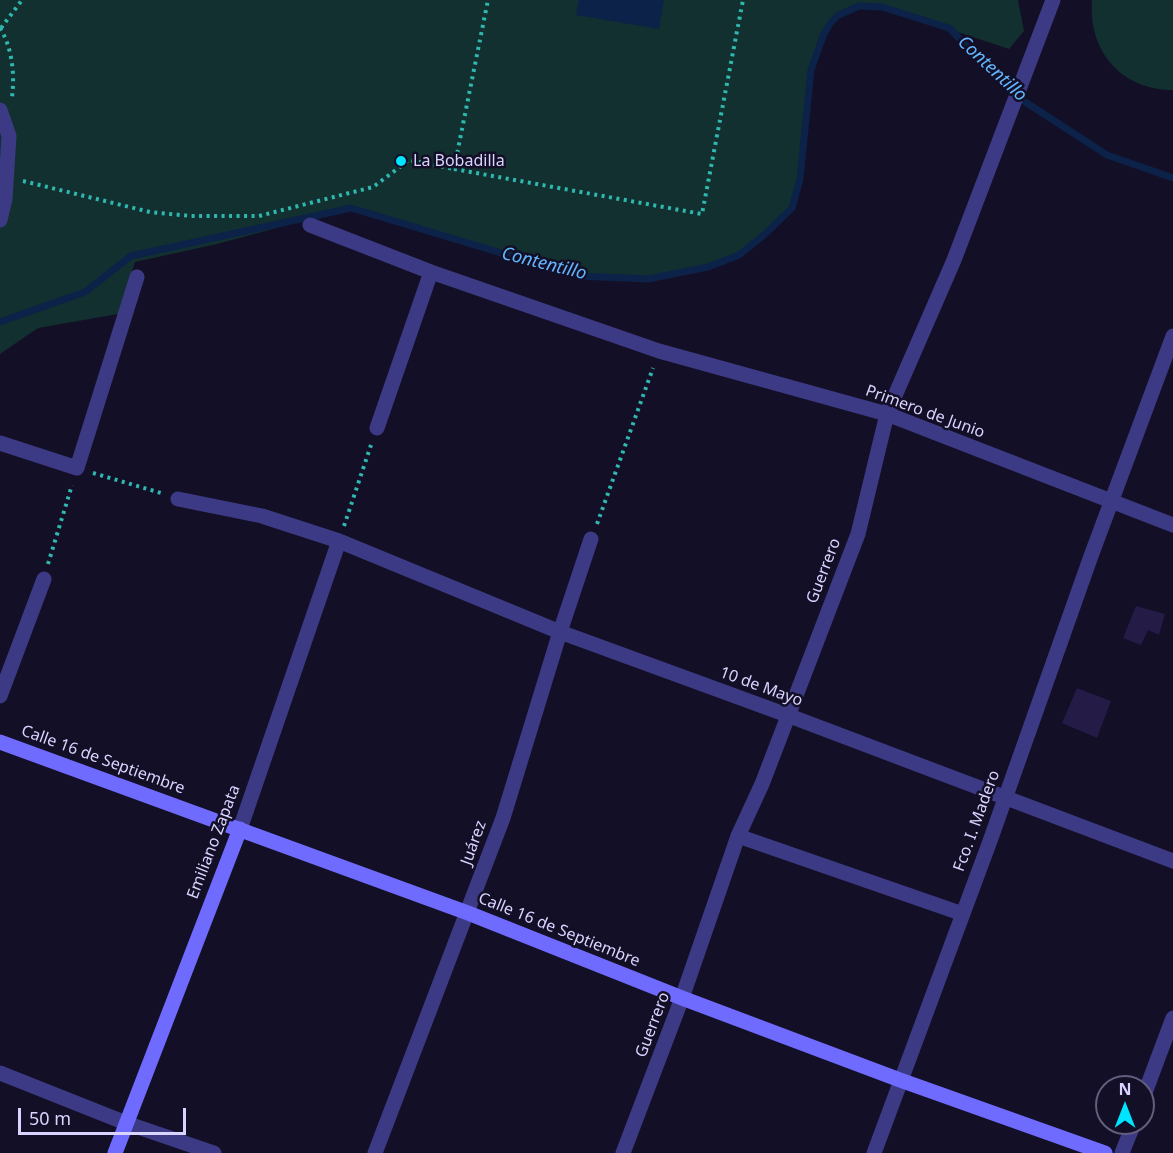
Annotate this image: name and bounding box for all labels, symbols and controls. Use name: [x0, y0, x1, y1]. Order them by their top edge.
water label: Contentillo: [953, 32, 1031, 106]
place label: La Bobadilla: [413, 151, 505, 171]
marker: La Bobadilla: [394, 154, 408, 168]
water label: Contentillo: [499, 243, 589, 285]
street label: Primero de Junio: [863, 382, 987, 442]
street label: Guerrero: [803, 536, 845, 606]
street label: 10 de Mayo: [717, 663, 805, 711]
street label: Calle 16 de Septiembre: [19, 721, 187, 799]
street label: Fco. I. Madero: [950, 768, 1004, 874]
street label: Emiliano Zapata: [183, 782, 245, 902]
street label: Juárez: [457, 818, 491, 868]
street label: Calle 16 de Septiembre: [475, 889, 643, 971]
street label: Guerrero: [632, 990, 674, 1060]
north arrow: [1095, 1075, 1155, 1135]
text: N: [1118, 1078, 1132, 1100]
scale bar: [21, 1096, 189, 1134]
text: 50 m: [29, 1106, 71, 1130]

